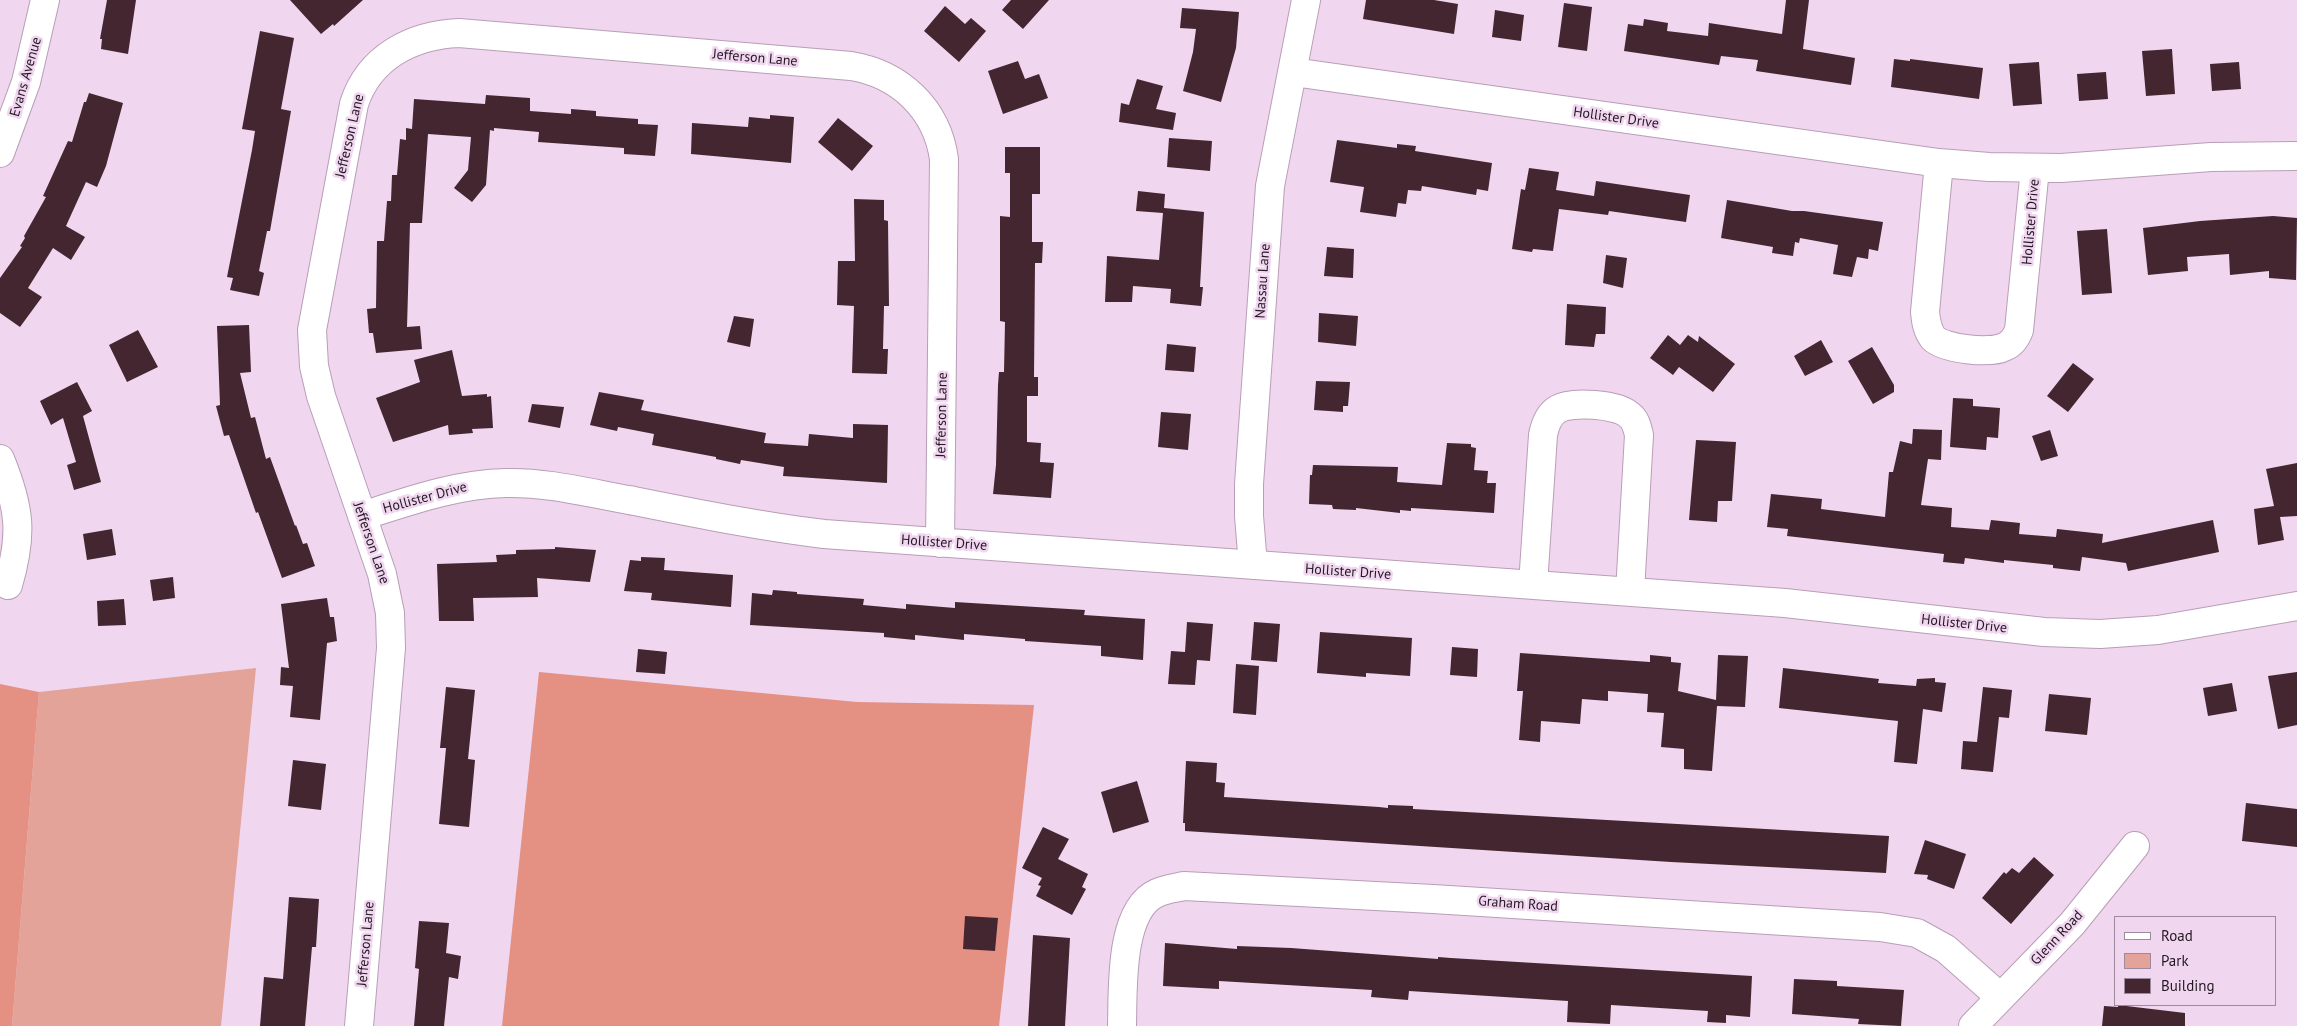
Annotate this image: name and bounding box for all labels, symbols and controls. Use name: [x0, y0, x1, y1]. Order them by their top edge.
street label: Evans Avenue: [7, 35, 45, 119]
street label: Jefferson Lane: [712, 46, 798, 70]
street label: Jefferson Lane: [332, 93, 368, 179]
street label: Hollister Drive: [1572, 104, 1660, 132]
street label: Hollister Drive: [2019, 178, 2043, 266]
street label: Nassau Lane: [1252, 243, 1274, 319]
street label: Jefferson Lane: [933, 372, 951, 458]
street label: Hollister Drive: [381, 479, 469, 517]
street label: Jefferson Lane: [349, 500, 393, 586]
street label: Hollister Drive: [900, 532, 988, 554]
street label: Hollister Drive: [1304, 561, 1392, 583]
street label: Hollister Drive: [1920, 611, 2008, 637]
street label: Graham Road: [1478, 893, 1558, 915]
street label: Jefferson Lane: [354, 901, 378, 987]
street label: Glenn Road: [2028, 907, 2086, 969]
legend: [2114, 916, 2277, 1006]
text: Road: [2161, 926, 2193, 945]
text: Park: [2161, 951, 2189, 970]
text: Building: [2161, 976, 2215, 995]

